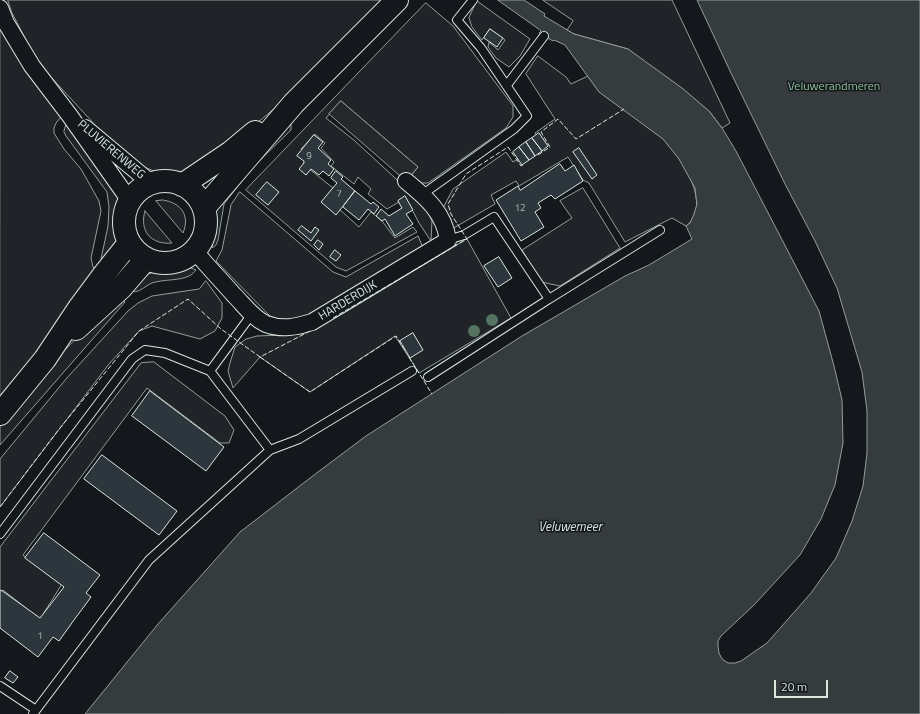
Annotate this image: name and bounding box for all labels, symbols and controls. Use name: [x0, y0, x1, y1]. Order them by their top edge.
park label: Veluwerandmeren: [788, 80, 880, 94]
street label: PLUVIERENWEG: [74, 118, 148, 182]
house number: 9: [306, 151, 312, 163]
house number: 7: [336, 189, 342, 201]
house number: 12: [514, 203, 526, 215]
street label: HARDERDIJK: [316, 278, 380, 324]
water label: Veluwemeer: [538, 520, 602, 536]
house number: 1: [37, 631, 43, 643]
scale bar: [776, 672, 830, 698]
text: 20 m: [781, 677, 807, 696]

